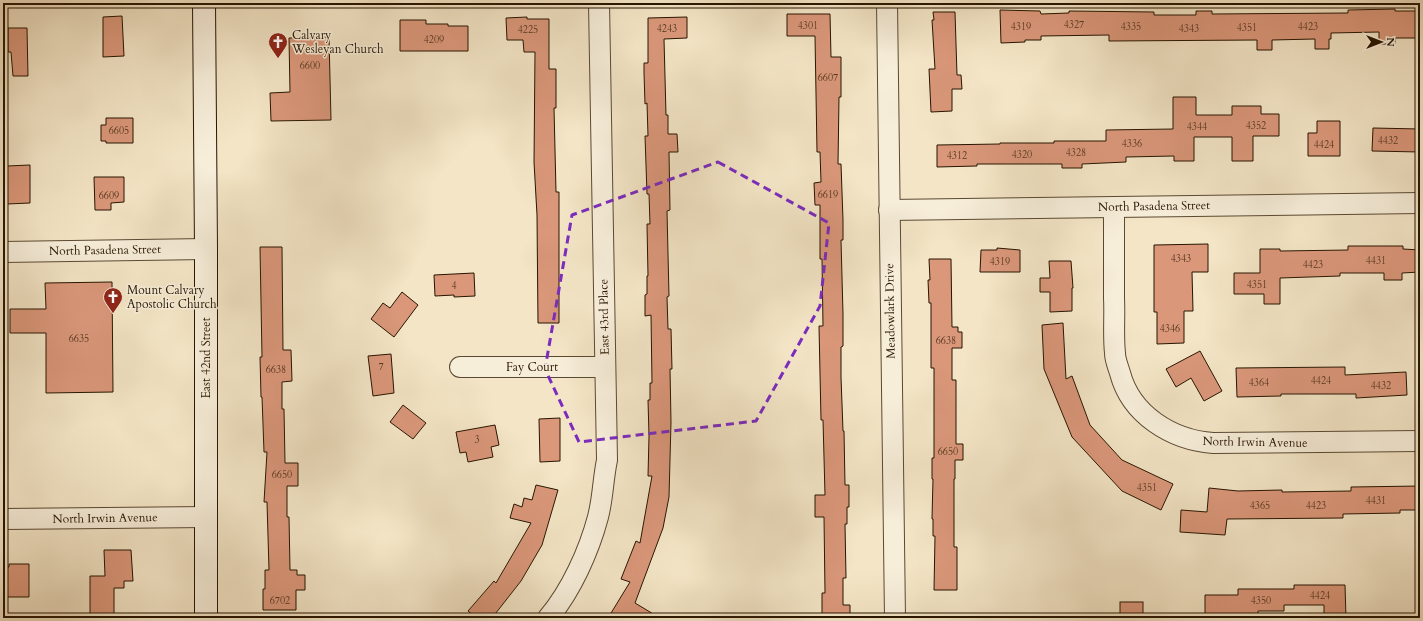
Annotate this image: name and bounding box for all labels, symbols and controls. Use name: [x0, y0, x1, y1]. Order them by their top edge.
house number: 4327: [1064, 18, 1084, 32]
house number: 4301: [798, 19, 818, 33]
house number: 4319: [1011, 20, 1031, 34]
house number: 4335: [1121, 20, 1141, 34]
house number: 4423: [1298, 20, 1318, 34]
house number: 4351: [1237, 21, 1257, 35]
house number: 4243: [657, 22, 677, 36]
house number: 4343: [1179, 22, 1199, 36]
north arrow: [1361, 22, 1401, 62]
house number: 4225: [518, 23, 538, 37]
place label: Calvary Wesleyan Church: [291, 27, 384, 57]
church icon: Calvary Wesleyan Church: [267, 31, 289, 59]
house number: 4209: [424, 33, 444, 47]
text: N: [1383, 37, 1398, 47]
house number: 6600: [300, 59, 320, 73]
house number: 6607: [818, 71, 838, 85]
house number: 4352: [1246, 119, 1266, 133]
house number: 4344: [1187, 120, 1207, 134]
house number: 6605: [109, 124, 129, 138]
house number: 4432: [1378, 134, 1398, 148]
house number: 4336: [1122, 137, 1142, 151]
house number: 4424: [1314, 138, 1334, 152]
house number: 4328: [1066, 146, 1086, 160]
house number: 4320: [1012, 148, 1032, 162]
house number: 4312: [947, 149, 967, 163]
house number: 6619: [818, 188, 838, 202]
house number: 6609: [99, 189, 119, 203]
street label: North Pasadena Street: [1098, 197, 1210, 215]
street label: North Pasadena Street: [49, 241, 161, 259]
house number: 4343: [1171, 252, 1191, 266]
house number: 4431: [1366, 254, 1386, 268]
house number: 4319: [990, 255, 1010, 269]
house number: 4423: [1303, 258, 1323, 272]
street label: Meadowlark Drive: [881, 263, 899, 359]
house number: 4351: [1247, 278, 1267, 292]
house number: 4: [451, 279, 457, 293]
street label: East 43rd Place: [595, 279, 613, 355]
place label: Mount Calvary Apostolic Church: [127, 282, 217, 312]
church icon: Mount Calvary Apostolic Church: [102, 286, 124, 314]
street label: East 42nd Street: [198, 317, 214, 399]
house number: 4346: [1160, 322, 1180, 336]
house number: 6635: [69, 332, 89, 346]
house number: 6638: [936, 334, 956, 348]
street label: Fay Court: [506, 359, 558, 375]
house number: 7: [378, 360, 384, 374]
house number: 6638: [266, 363, 286, 377]
house number: 4424: [1311, 374, 1331, 388]
house number: 4364: [1249, 376, 1269, 390]
house number: 4432: [1371, 379, 1391, 393]
house number: 3: [474, 433, 480, 447]
street label: North Irwin Avenue: [1202, 433, 1308, 451]
house number: 6650: [938, 445, 958, 459]
house number: 6650: [272, 468, 292, 482]
house number: 4351: [1137, 481, 1157, 495]
house number: 4431: [1366, 494, 1386, 508]
house number: 4365: [1250, 499, 1270, 513]
house number: 4423: [1306, 499, 1326, 513]
street label: North Irwin Avenue: [52, 509, 158, 527]
house number: 4424: [1310, 589, 1330, 603]
house number: 6702: [270, 594, 290, 608]
house number: 4350: [1251, 594, 1271, 608]

